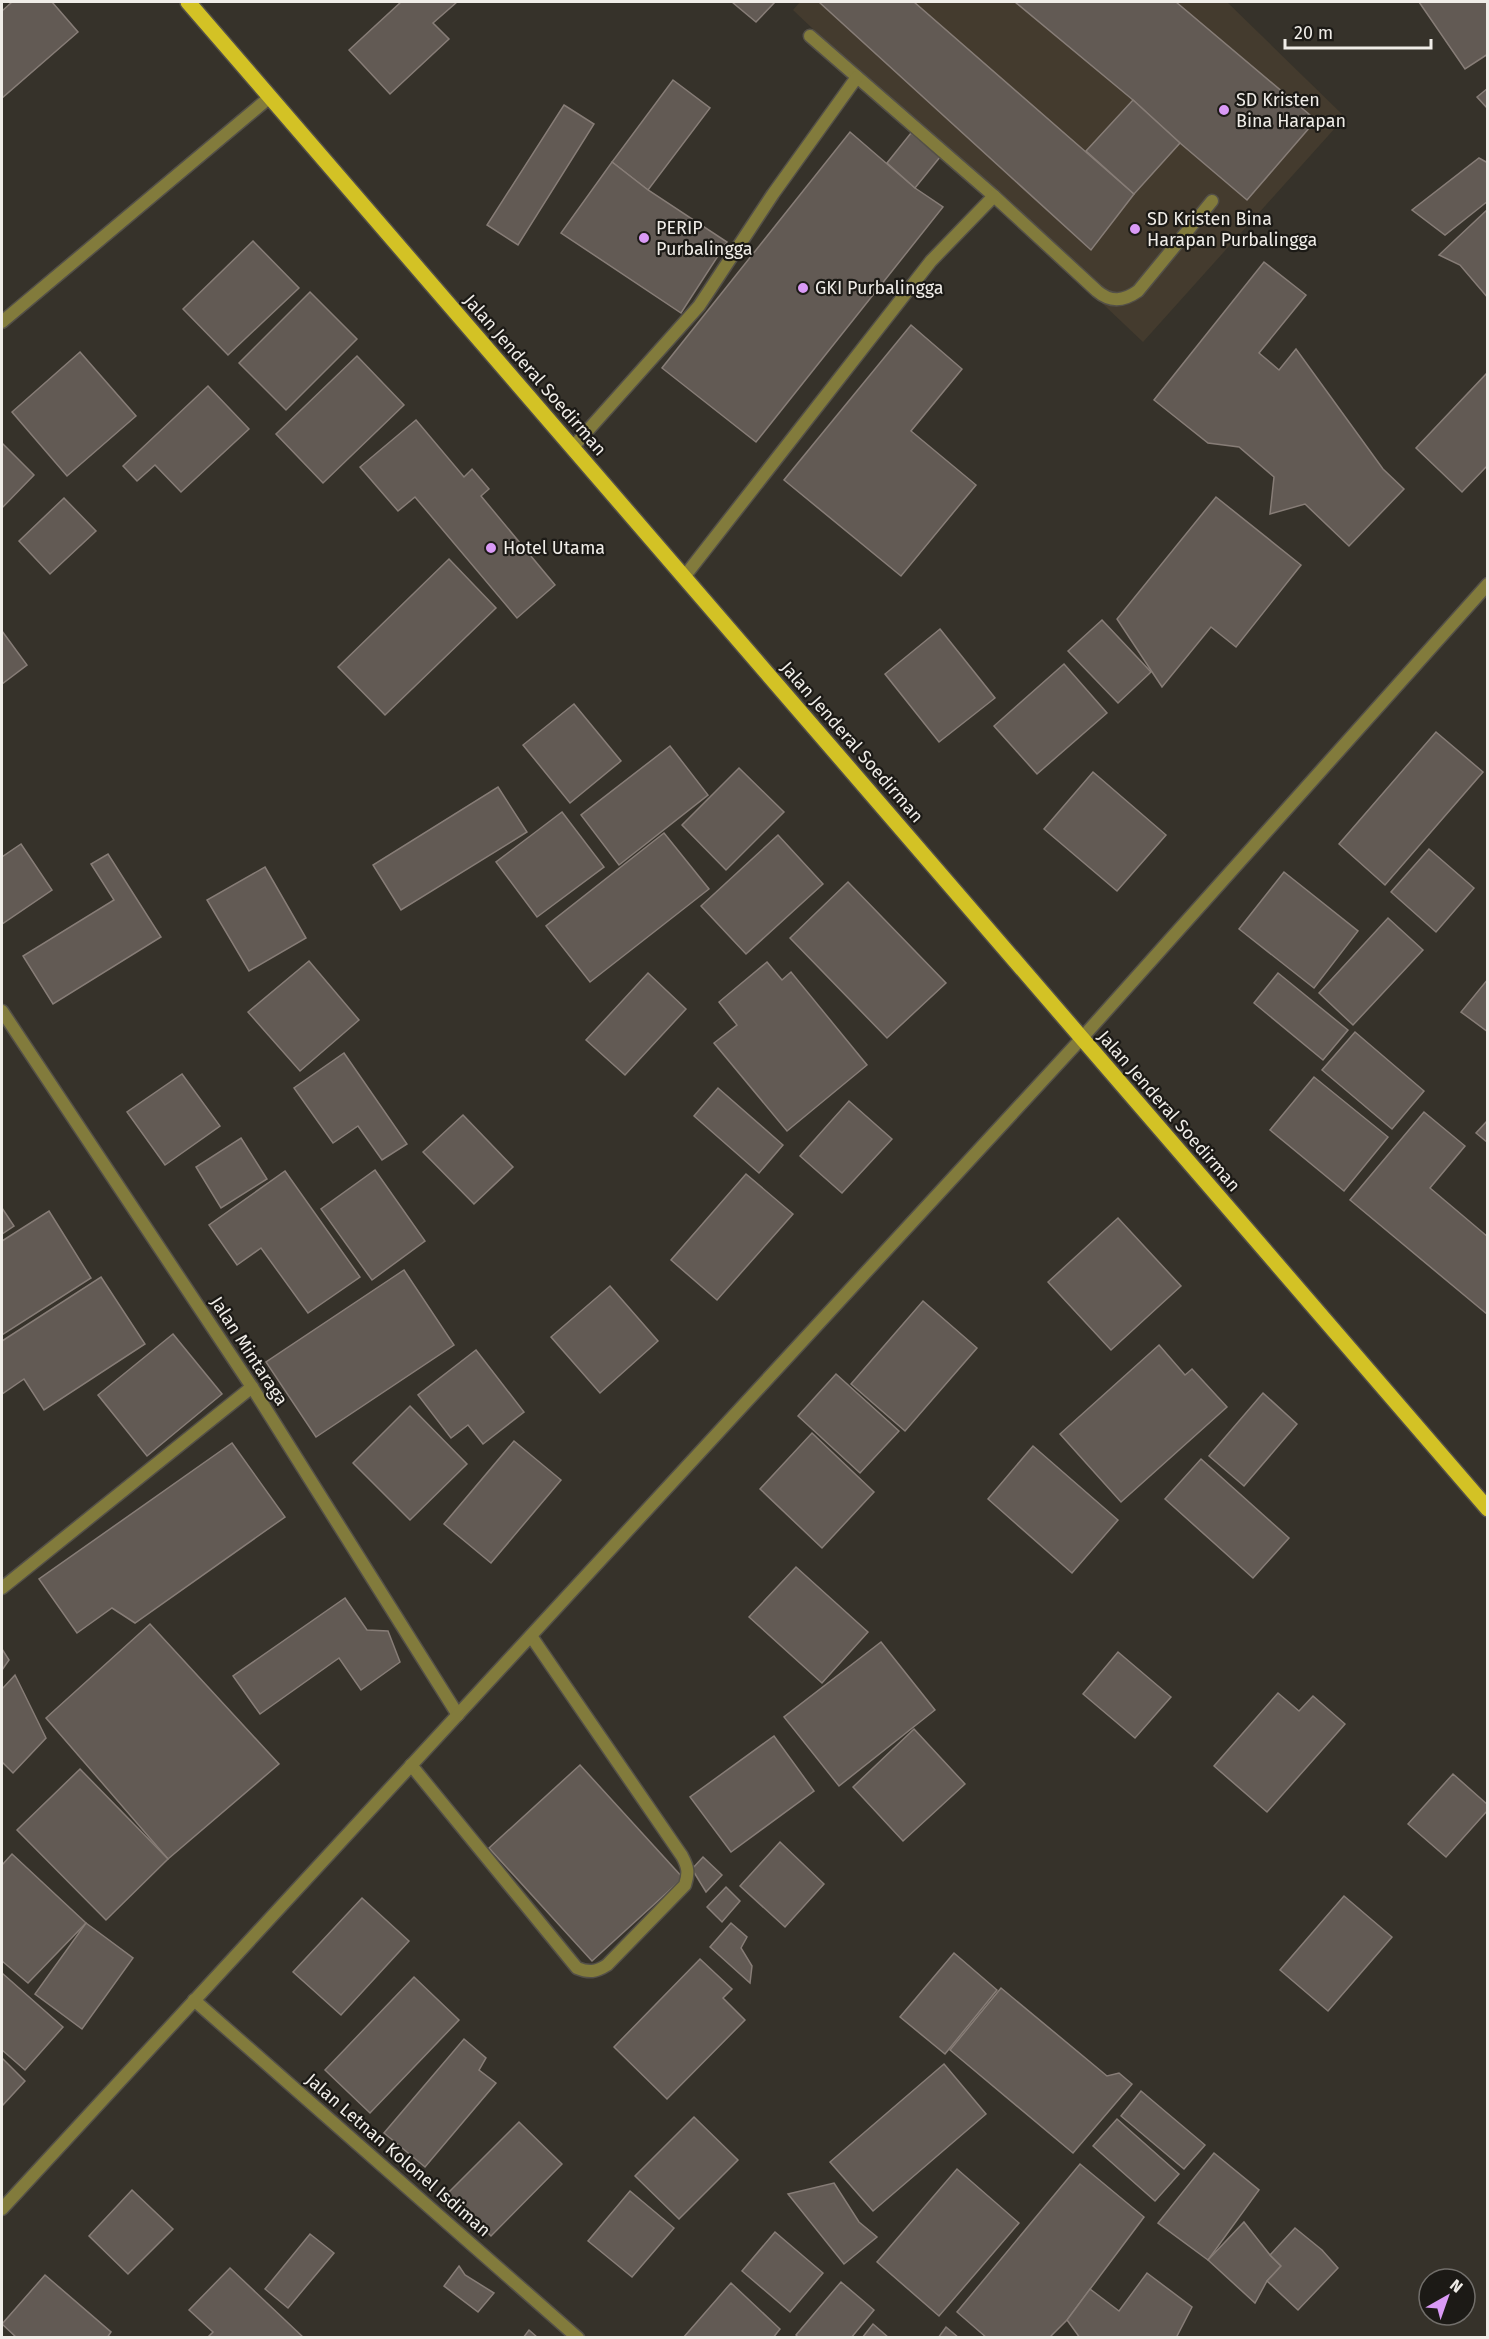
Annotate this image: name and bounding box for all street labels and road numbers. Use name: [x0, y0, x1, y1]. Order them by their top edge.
street label: Jalan Jenderal Soedirman: [459, 290, 611, 460]
street label: Jalan Jenderal Soedirman: [776, 657, 928, 827]
street label: Jalan Jenderal Soedirman: [1093, 1026, 1245, 1196]
street label: Jalan Mintaraga: [205, 1292, 293, 1410]
street label: Jalan Letnan Kolonel Isdiman: [301, 2069, 495, 2241]

